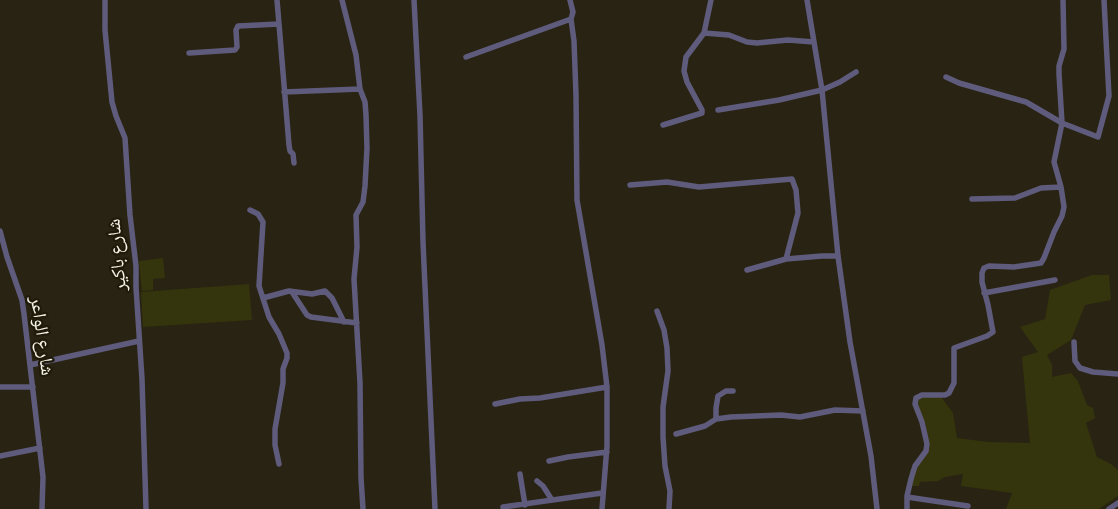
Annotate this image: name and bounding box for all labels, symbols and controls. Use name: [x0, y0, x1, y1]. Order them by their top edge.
street label: شارع باكير: [103, 218, 133, 292]
street label: شارع الواعر: [24, 295, 58, 377]

